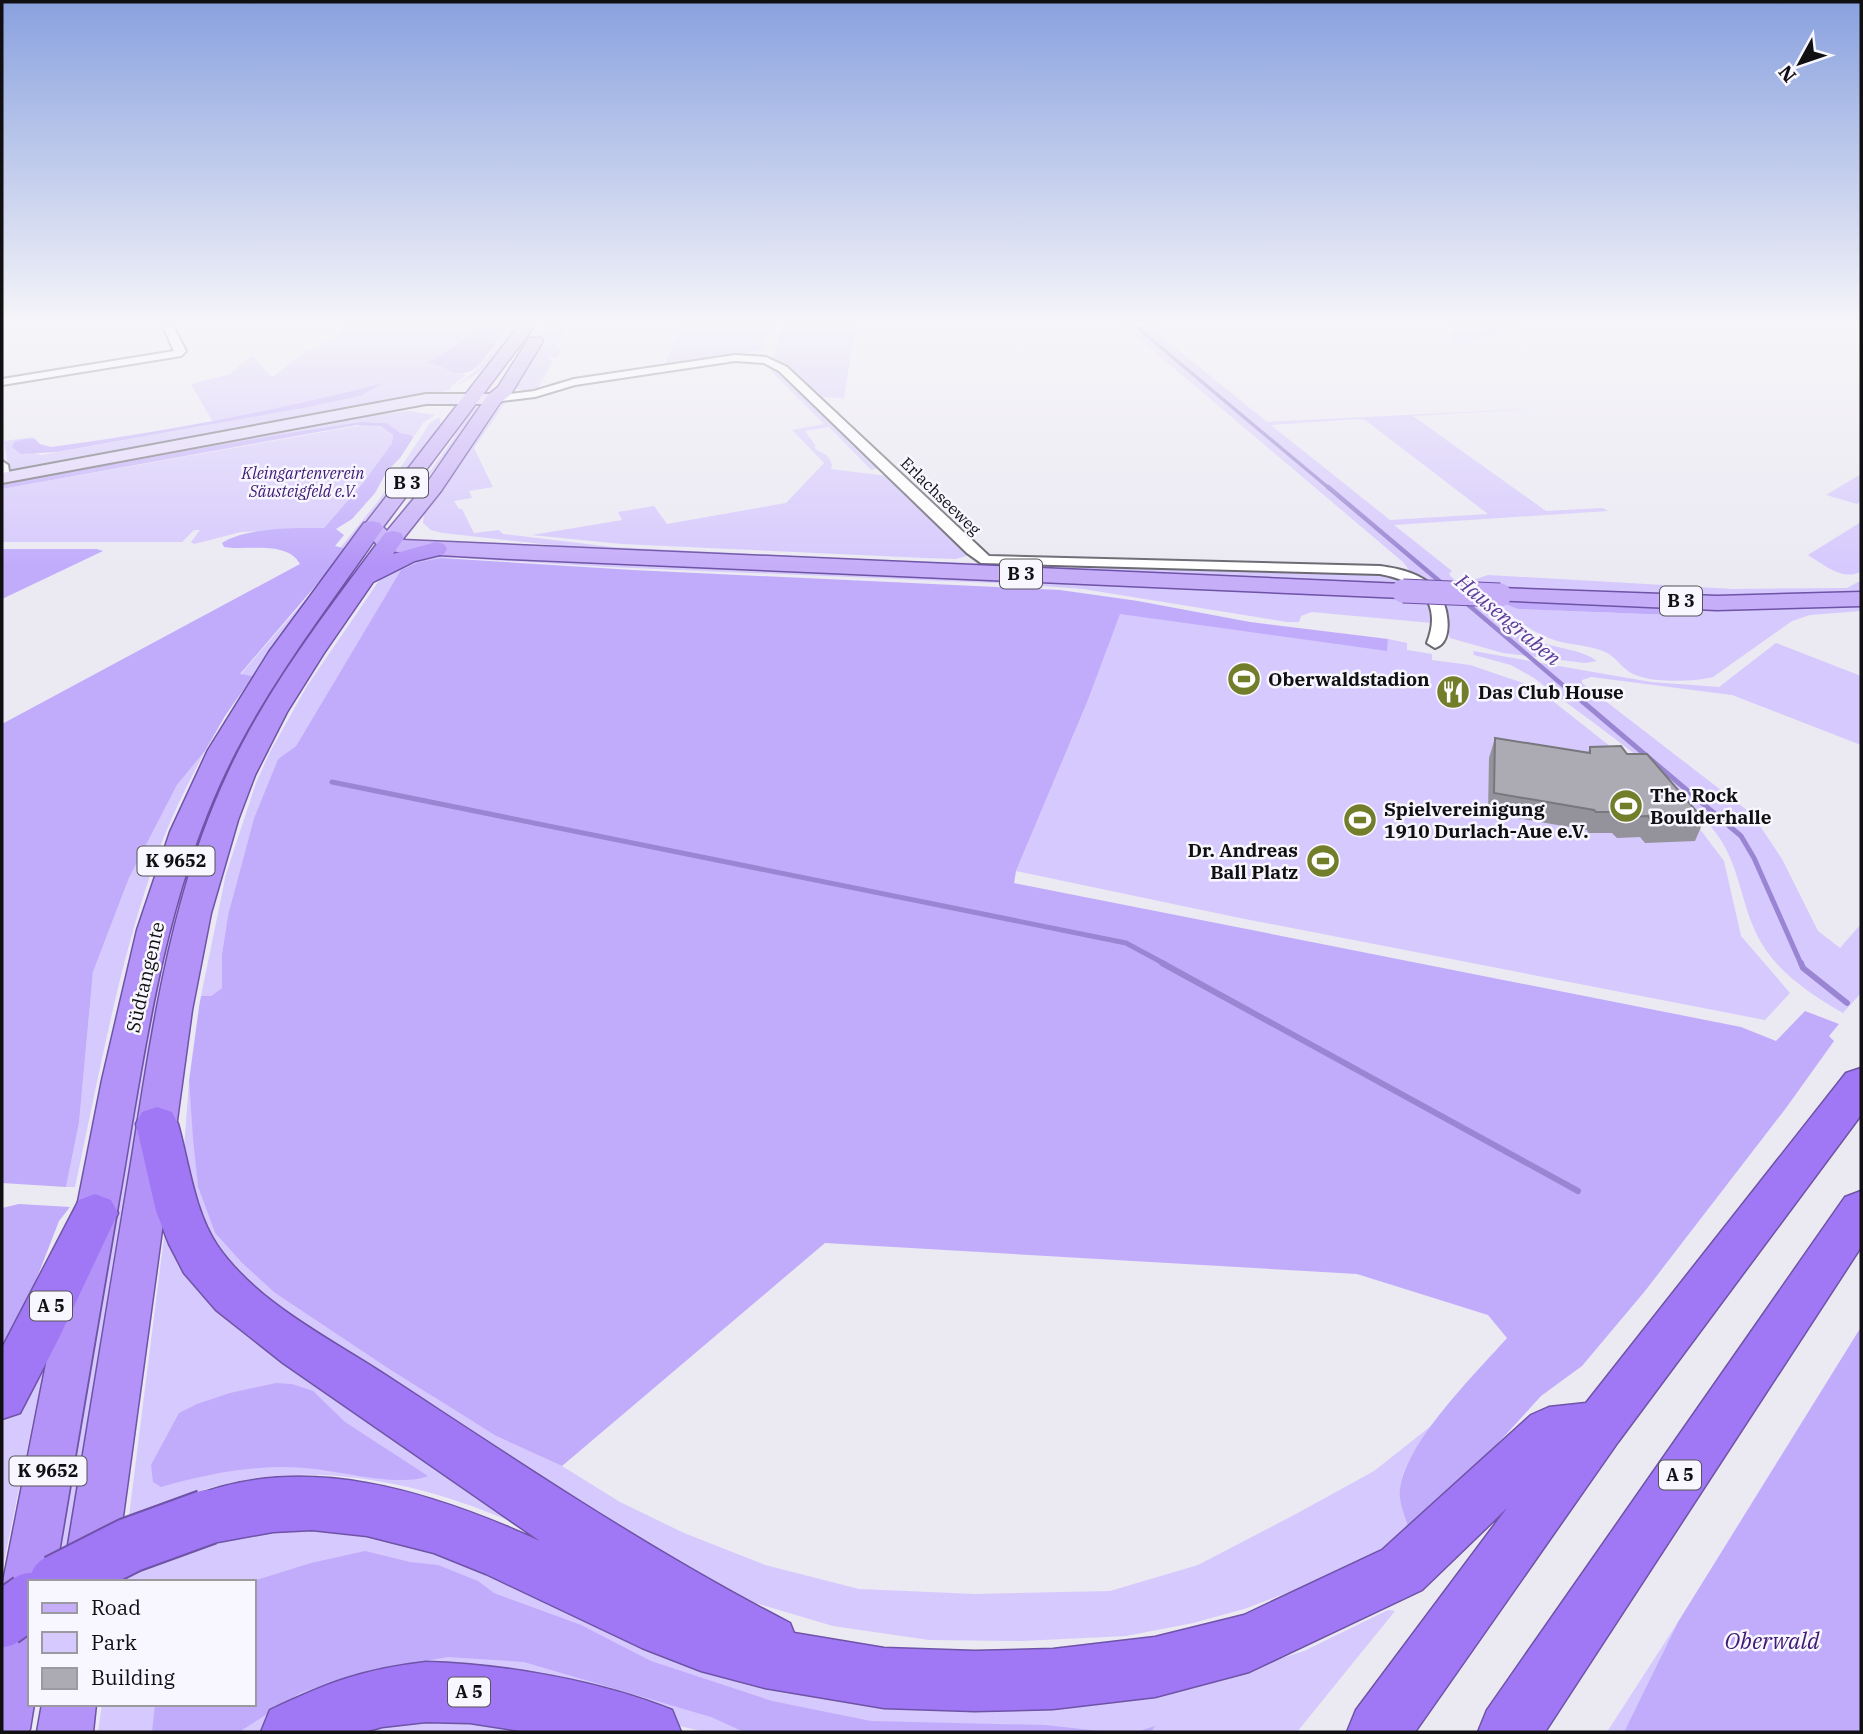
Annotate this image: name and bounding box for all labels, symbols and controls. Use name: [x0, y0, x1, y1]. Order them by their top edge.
north arrow: [1765, 28, 1835, 98]
text: N: [1773, 60, 1801, 87]
street label: Erlachseeweg: [897, 453, 985, 539]
park label: Kleingartenverein Säusteigfeld e.V.: [241, 463, 364, 501]
road number: B 3: [386, 468, 428, 498]
road number: B 3: [1000, 560, 1042, 588]
water label: Hausengraben: [1449, 566, 1567, 672]
road number: B 3: [1660, 586, 1702, 616]
sports icon: Oberwaldstadion: [1225, 660, 1263, 698]
place label: Oberwaldstadion: [1268, 667, 1430, 691]
restaurant icon: Das Club House: [1434, 673, 1472, 711]
place label: Das Club House: [1478, 680, 1624, 704]
place label: The Rock Boulderhalle: [1650, 783, 1772, 829]
sports icon: The Rock Boulderhalle: [1607, 787, 1645, 825]
place label: Spielvereinigung 1910 Durlach-Aue e.V.: [1384, 797, 1589, 843]
sports icon: Spielvereinigung 1910 Durlach-Aue e.V.: [1341, 801, 1379, 839]
place label: Dr. Andreas Ball Platz: [1188, 838, 1298, 884]
sports icon: Dr. Andreas Ball Platz: [1304, 842, 1342, 880]
road number: K 9652: [138, 846, 214, 876]
street label: Südtangente: [121, 919, 169, 1035]
road number: A 5: [30, 1292, 72, 1321]
road number: K 9652: [9, 1456, 86, 1486]
road number: A 5: [1659, 1460, 1701, 1490]
legend: [28, 1580, 256, 1706]
text: Road: [91, 1593, 141, 1621]
park label: Oberwald: [1725, 1625, 1820, 1655]
text: Park: [91, 1628, 138, 1656]
text: Building: [91, 1663, 176, 1691]
road number: A 5: [448, 1678, 490, 1707]

